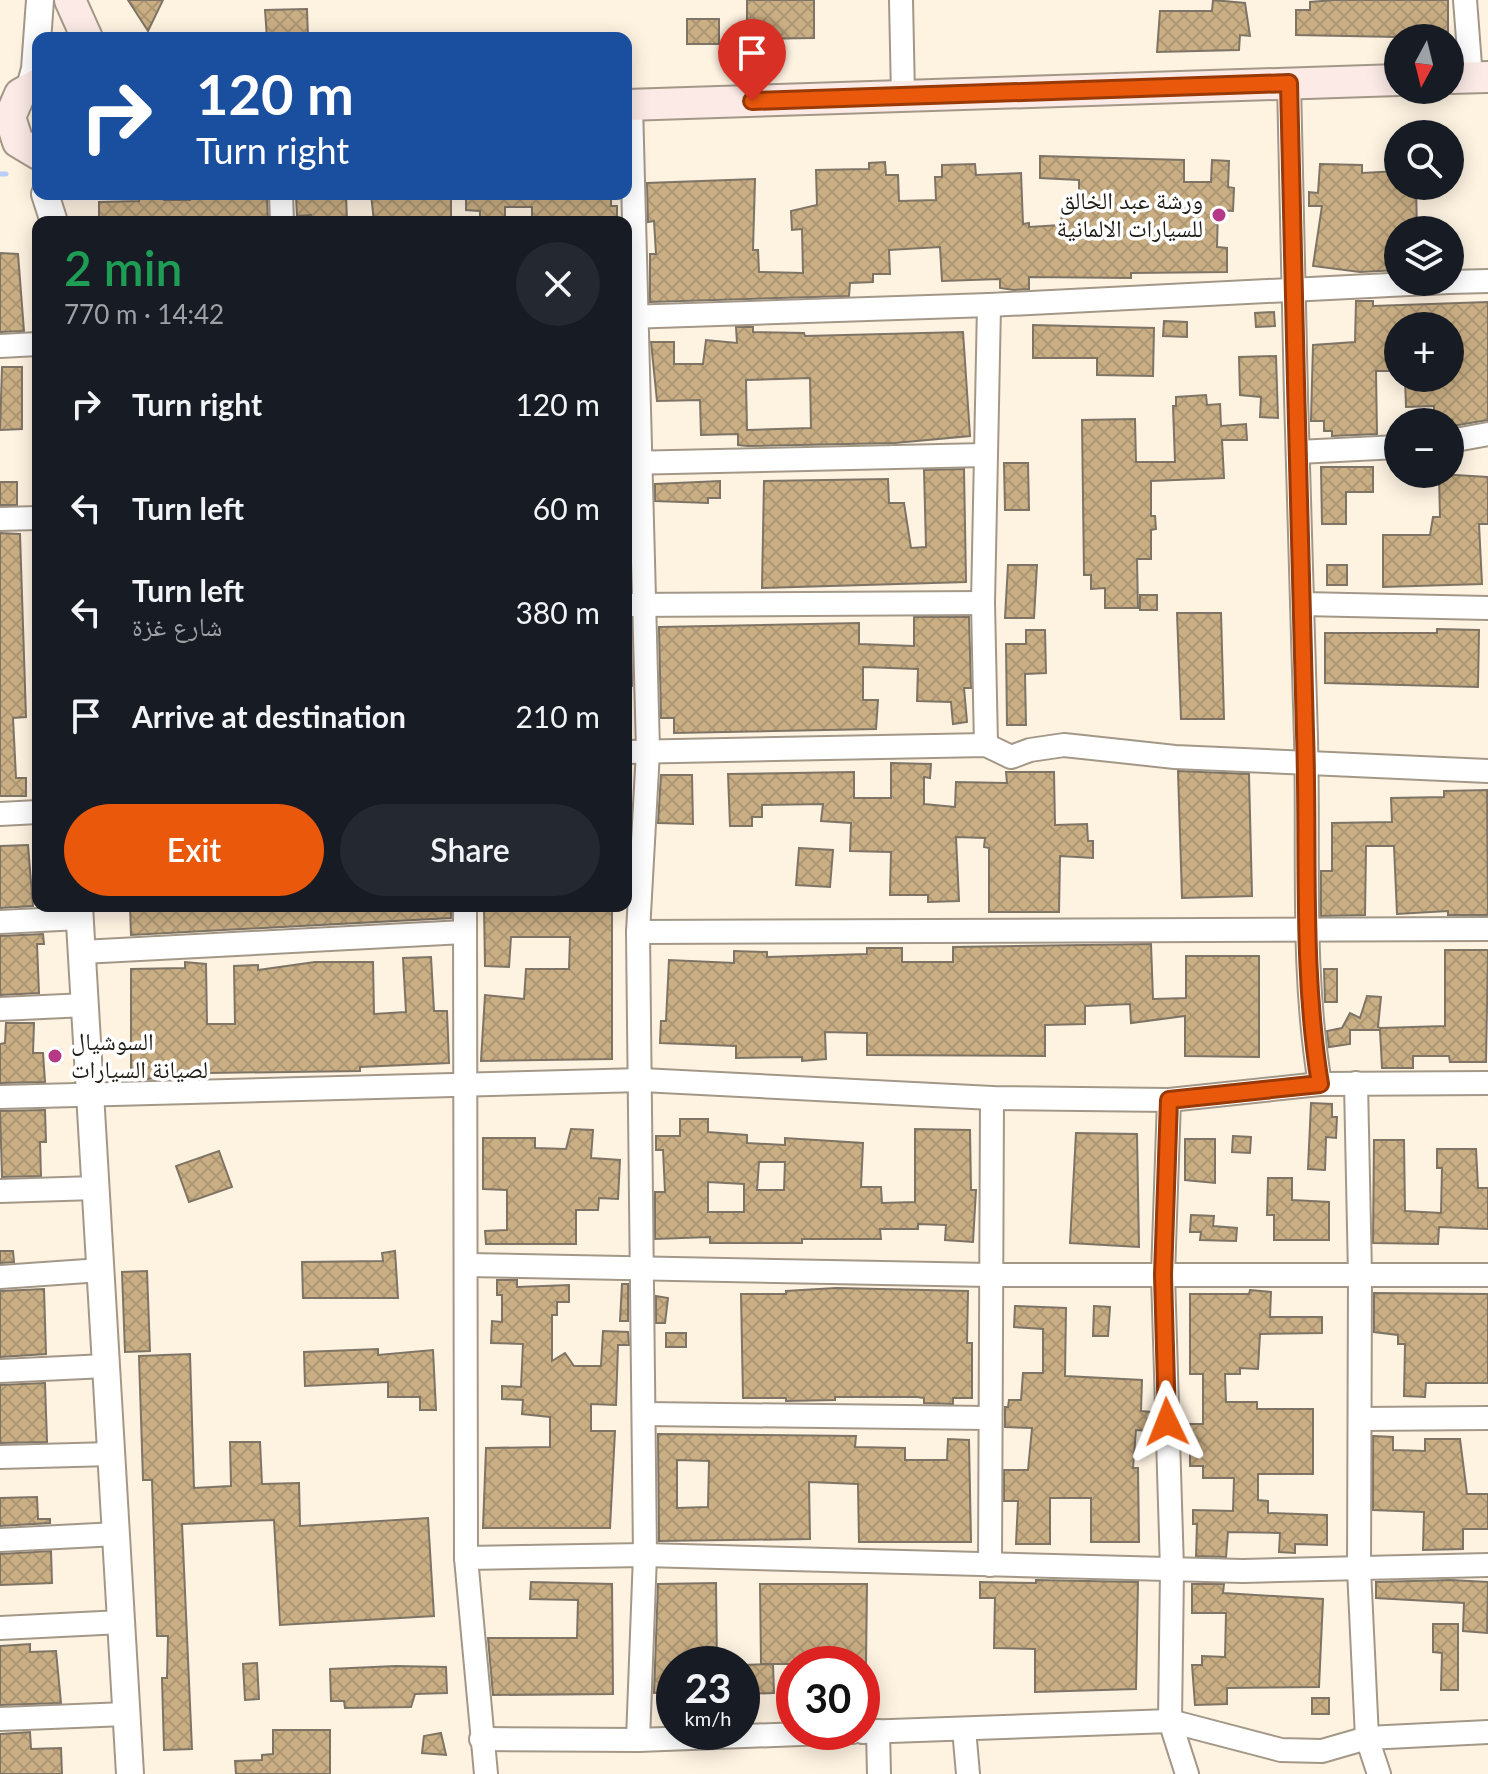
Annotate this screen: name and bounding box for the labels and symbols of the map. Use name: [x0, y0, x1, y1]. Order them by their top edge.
pin: [718, 19, 786, 101]
north arrow: [1384, 24, 1464, 104]
place label: ورشة عبد الخالق للسيارات الالمانية: [1056, 185, 1203, 242]
marker: ورشة عبد الخالق للسيارات الالمانية: [1210, 206, 1228, 224]
place label: السوشيال لصيانة السيارات: [71, 1026, 208, 1083]
marker: السوشيال لصيانة السيارات: [46, 1047, 64, 1065]
position arrow: [1125, 1380, 1209, 1464]
speed limit sign: 30: [776, 1646, 880, 1750]

